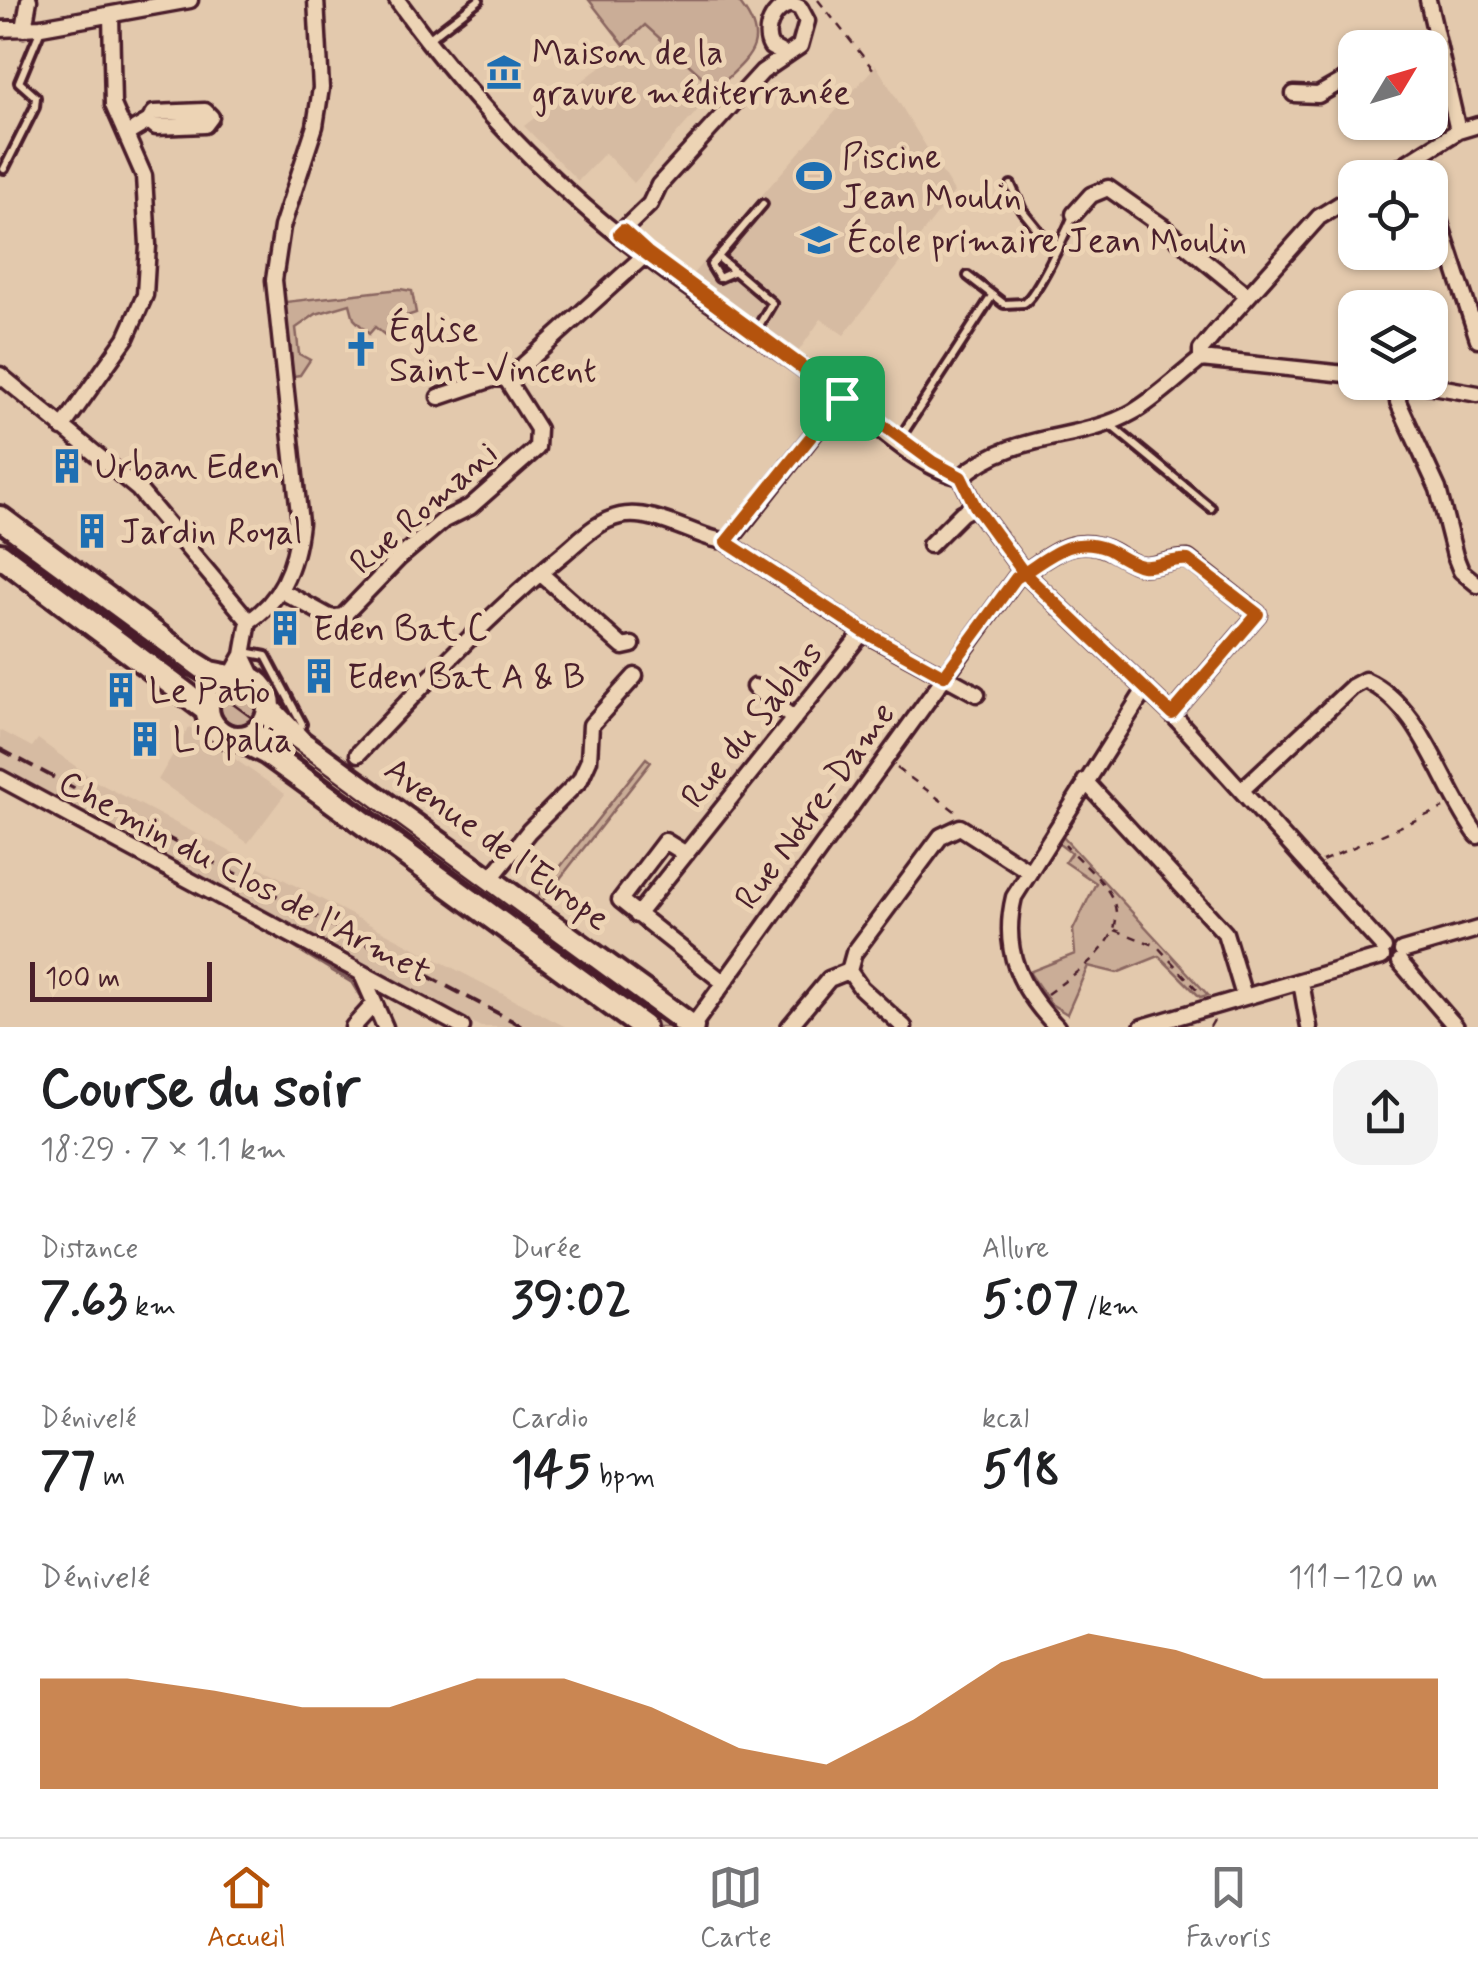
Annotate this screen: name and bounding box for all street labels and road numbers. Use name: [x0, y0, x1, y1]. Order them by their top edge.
street label: Rue Romani: [340, 431, 508, 586]
street label: Rue du Sablas: [671, 632, 834, 818]
street label: Rue Notre-Dame: [725, 693, 907, 919]
street label: Avenue de l'Europe: [375, 747, 619, 942]
street label: Chemin du Clos de l'Armet: [50, 760, 438, 995]

